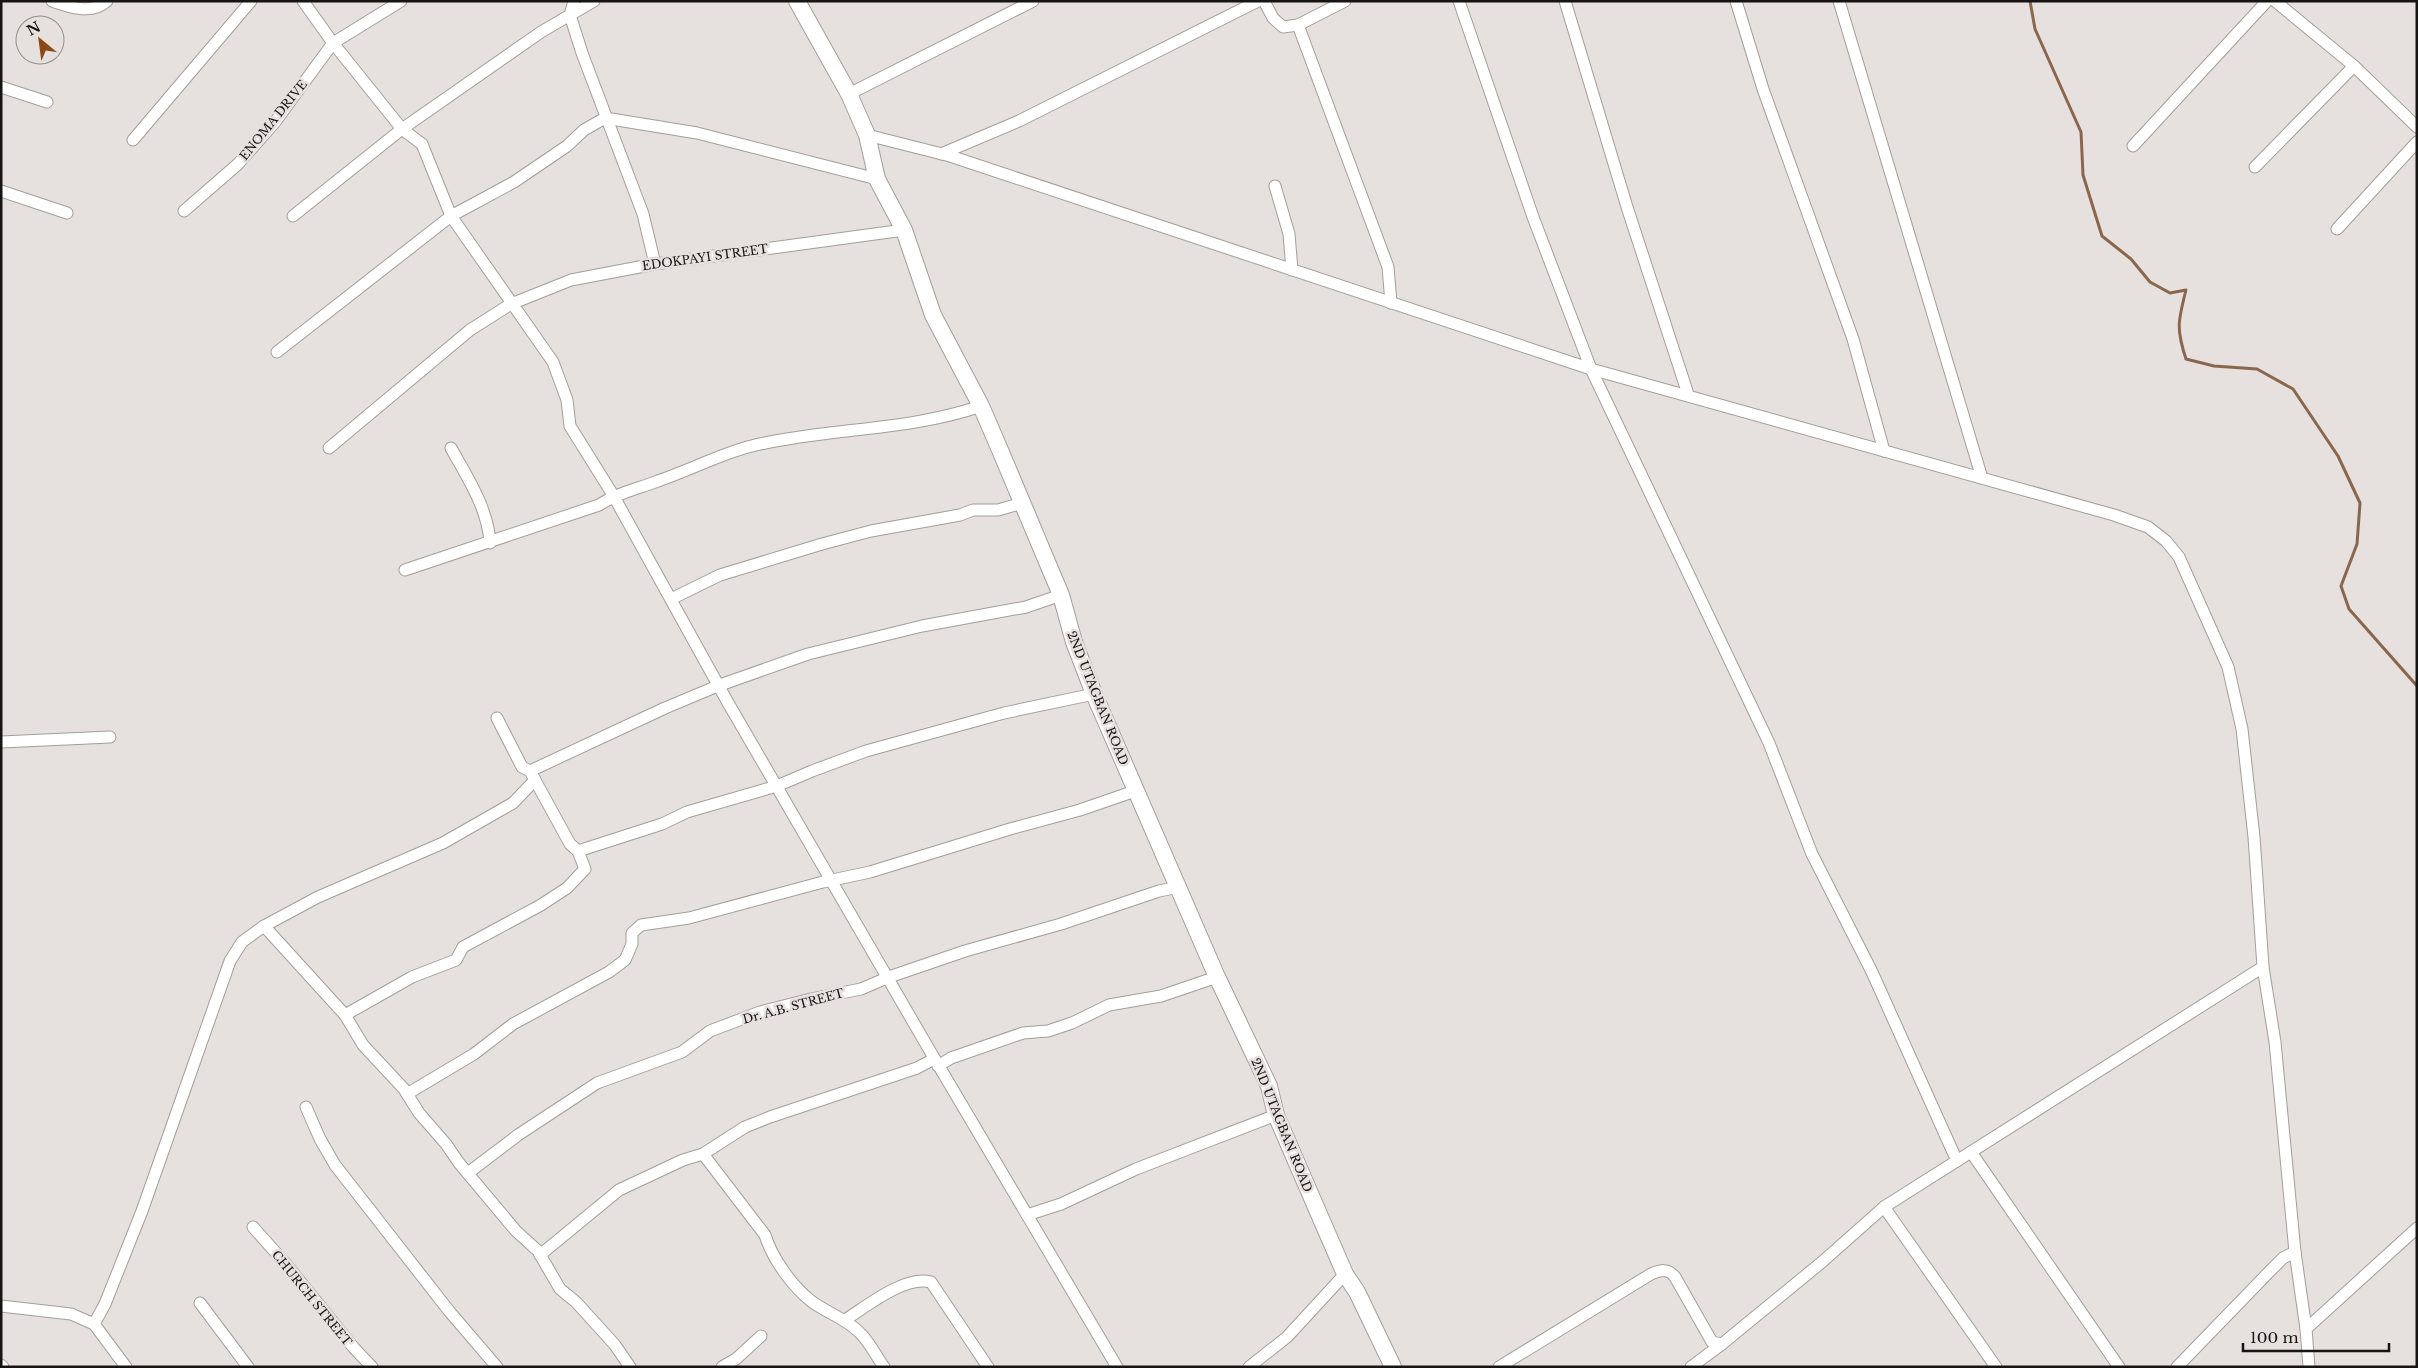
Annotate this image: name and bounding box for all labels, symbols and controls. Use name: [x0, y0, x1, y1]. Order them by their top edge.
north arrow: [15, 15, 65, 65]
text: N: [24, 18, 44, 40]
street label: ENOMA DRIVE: [236, 77, 310, 163]
street label: EDOKPAYI STREET: [641, 241, 769, 273]
street label: 2ND UTAGBAN ROAD: [1064, 629, 1132, 767]
street label: Dr. A.B. STREET: [741, 985, 846, 1027]
street label: 2ND UTAGBAN ROAD: [1248, 1056, 1316, 1194]
street label: CHURCH STREET: [269, 1247, 355, 1349]
scale bar: [2243, 1320, 2389, 1352]
text: 100 m: [2250, 1328, 2299, 1347]

